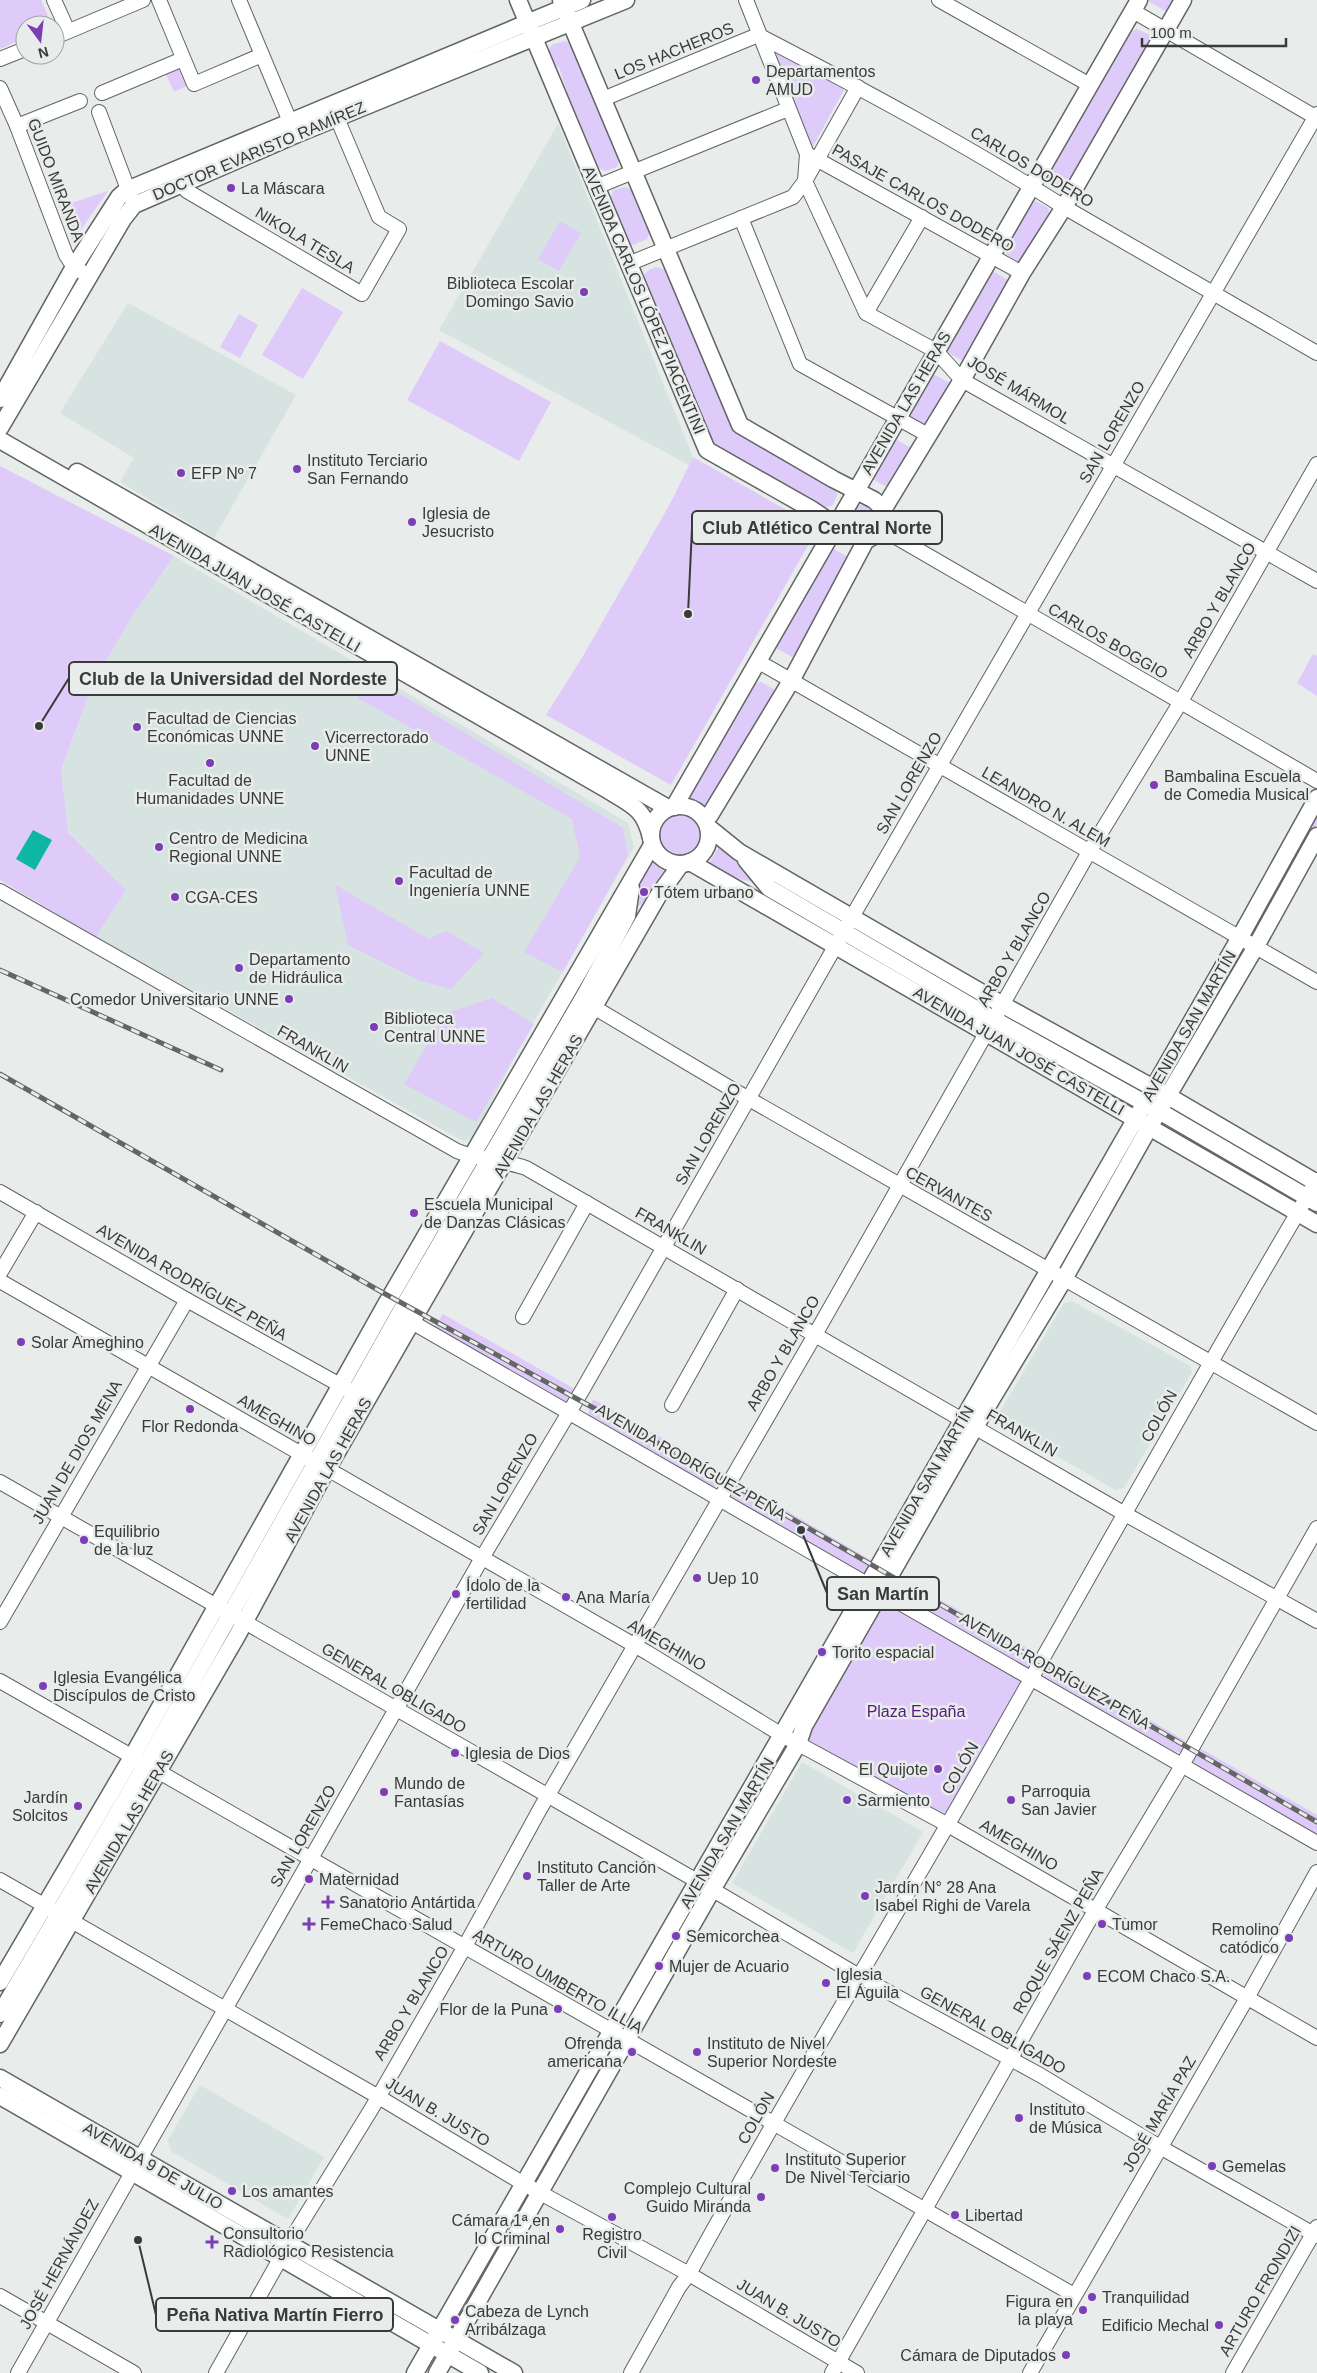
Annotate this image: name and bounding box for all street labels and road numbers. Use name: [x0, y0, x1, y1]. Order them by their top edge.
street label: LOS HACHEROS: [612, 19, 736, 83]
street label: DOCTOR EVARISTO RAMÍREZ: [150, 97, 368, 204]
street label: GUIDO MIRANDA: [25, 116, 87, 244]
street label: CARLOS DODERO: [967, 124, 1097, 210]
street label: PASAJE CARLOS DODERO: [829, 141, 1017, 255]
street label: AVENIDA CARLOS LÓPEZ PIACENTINI: [580, 163, 709, 437]
street label: NIKOLA TESLA: [252, 204, 358, 276]
street label: AVENIDA LAS HERAS: [858, 328, 954, 478]
street label: JOSÉ MÁRMOL: [965, 352, 1074, 427]
street label: SAN LORENZO: [1076, 378, 1148, 486]
street label: AVENIDA JUAN JOSÉ CASTELLI: [147, 520, 364, 656]
street label: ARBO Y BLANCO: [1179, 539, 1259, 661]
street label: CARLOS BOGGIO: [1045, 600, 1171, 682]
street label: SAN LORENZO: [873, 729, 945, 837]
street label: LEANDRO N. ALEM: [979, 763, 1113, 851]
street label: ARBO Y BLANCO: [974, 888, 1054, 1010]
street label: AVENIDA SAN MARTÍN: [1138, 947, 1239, 1104]
street label: AVENIDA JUAN JOSÉ CASTELLI: [911, 983, 1128, 1119]
street label: FRANKLIN: [274, 1022, 352, 1076]
street label: AVENIDA LAS HERAS: [490, 1031, 586, 1181]
street label: SAN LORENZO: [672, 1080, 744, 1188]
street label: CERVANTES: [903, 1163, 995, 1225]
street label: FRANKLIN: [632, 1204, 710, 1258]
street label: AVENIDA RODRÍGUEZ PEÑA: [94, 1219, 291, 1344]
street label: ARBO Y BLANCO: [743, 1292, 823, 1414]
street label: JUAN DE DIOS MENA: [29, 1377, 125, 1527]
street label: COLÓN: [1137, 1387, 1180, 1445]
street label: AMEGHINO: [235, 1391, 319, 1449]
street label: AVENIDA LAS HERAS: [281, 1395, 375, 1545]
street label: AVENIDA RODRÍGUEZ PEÑA: [593, 1399, 790, 1524]
street label: AVENIDA SAN MARTÍN: [876, 1402, 977, 1559]
street label: FRANKLIN: [983, 1406, 1061, 1460]
street label: SAN LORENZO: [469, 1430, 541, 1538]
street label: AVENIDA RODRÍGUEZ PEÑA: [957, 1608, 1154, 1733]
street label: AMEGHINO: [625, 1616, 709, 1674]
street label: GENERAL OBLIGADO: [319, 1640, 469, 1736]
street label: COLÓN: [938, 1739, 982, 1797]
street label: AVENIDA LAS HERAS: [81, 1747, 177, 1897]
street label: AVENIDA SAN MARTÍN: [676, 1754, 777, 1911]
street label: SAN LORENZO: [267, 1782, 339, 1890]
street label: AMEGHINO: [977, 1816, 1061, 1874]
street label: ROQUE SÁENZ PEÑA: [1008, 1864, 1107, 2016]
street label: ARTURO UMBERTO ILLIA: [470, 1925, 646, 2037]
street label: ARBO Y BLANCO: [370, 1943, 452, 2063]
street label: GENERAL OBLIGADO: [917, 1983, 1069, 2077]
street label: JOSÉ MARÍA PAZ: [1118, 2053, 1199, 2175]
street label: JUAN B. JUSTO: [383, 2074, 493, 2150]
street label: COLÓN: [734, 2089, 778, 2147]
street label: AVENIDA 9 DE JULIO: [80, 2119, 226, 2213]
street label: JOSÉ HERNÁNDEZ: [15, 2195, 102, 2332]
street label: ARTURO FRONDIZI: [1216, 2223, 1304, 2359]
street label: JUAN B. JUSTO: [734, 2275, 844, 2351]

